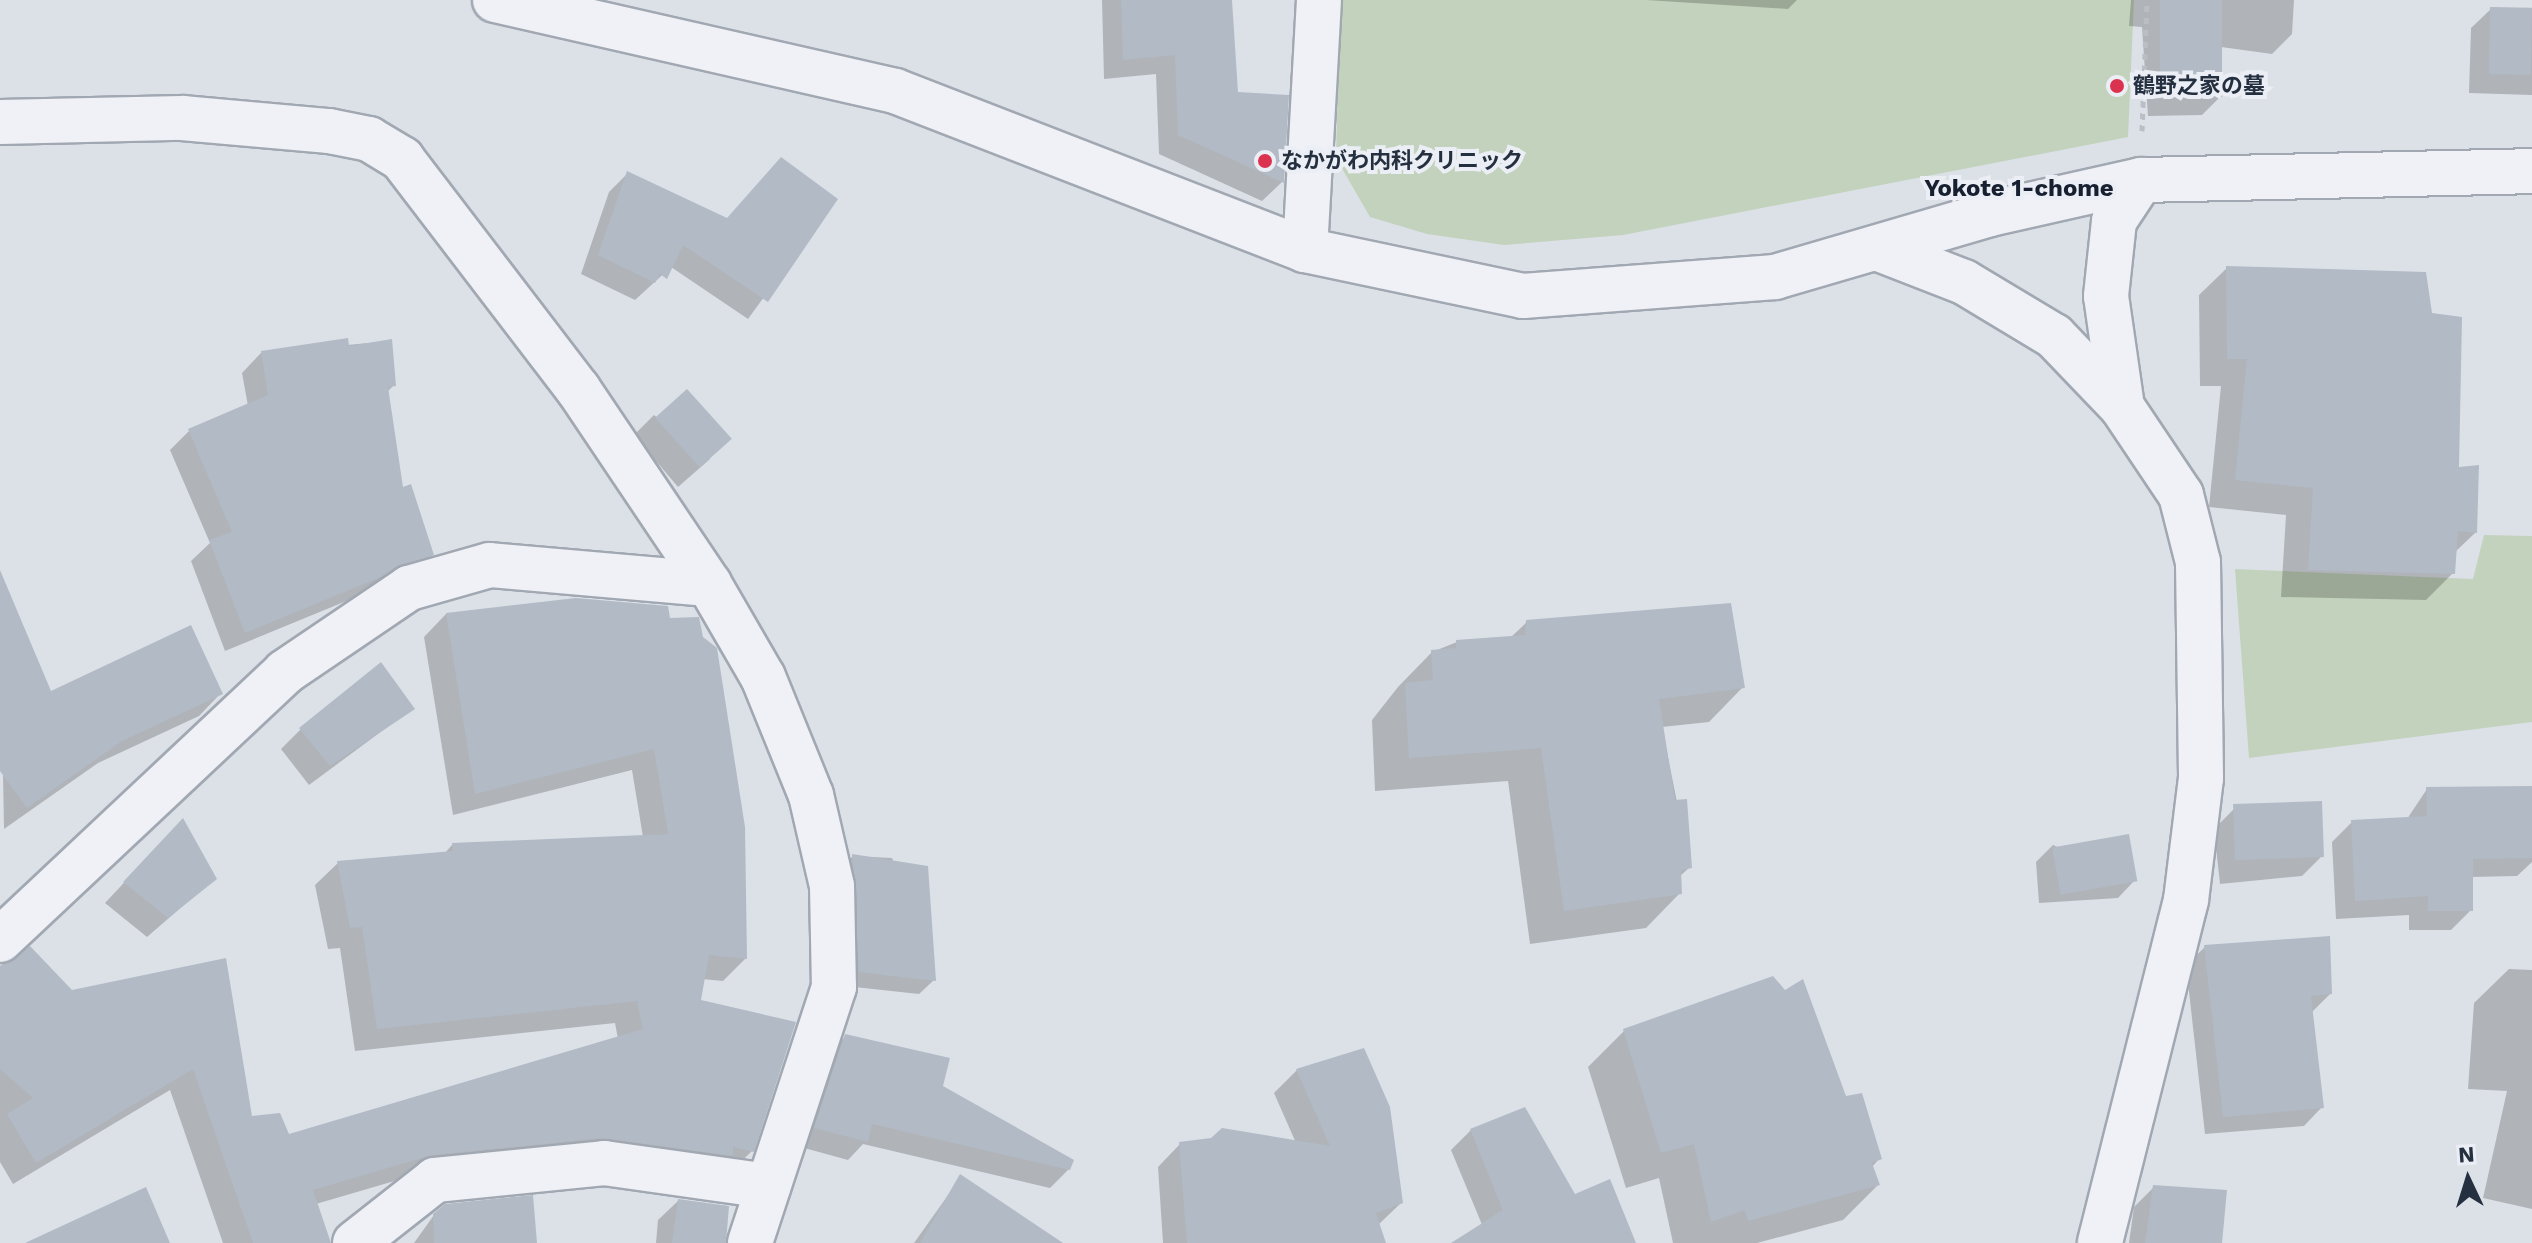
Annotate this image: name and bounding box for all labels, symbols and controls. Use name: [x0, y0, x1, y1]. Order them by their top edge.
place label: 鶴野之家の墓: [2133, 73, 2265, 99]
marker: 鶴野之家の墓: [2108, 77, 2126, 95]
place label: なかがわ内科クリニック: [1281, 148, 1523, 174]
marker: なかがわ内科クリニック: [1256, 152, 1274, 170]
district label: Yokote 1-chome: [1924, 175, 2114, 203]
north arrow: [2428, 1139, 2508, 1219]
text: N: [2457, 1142, 2475, 1168]

